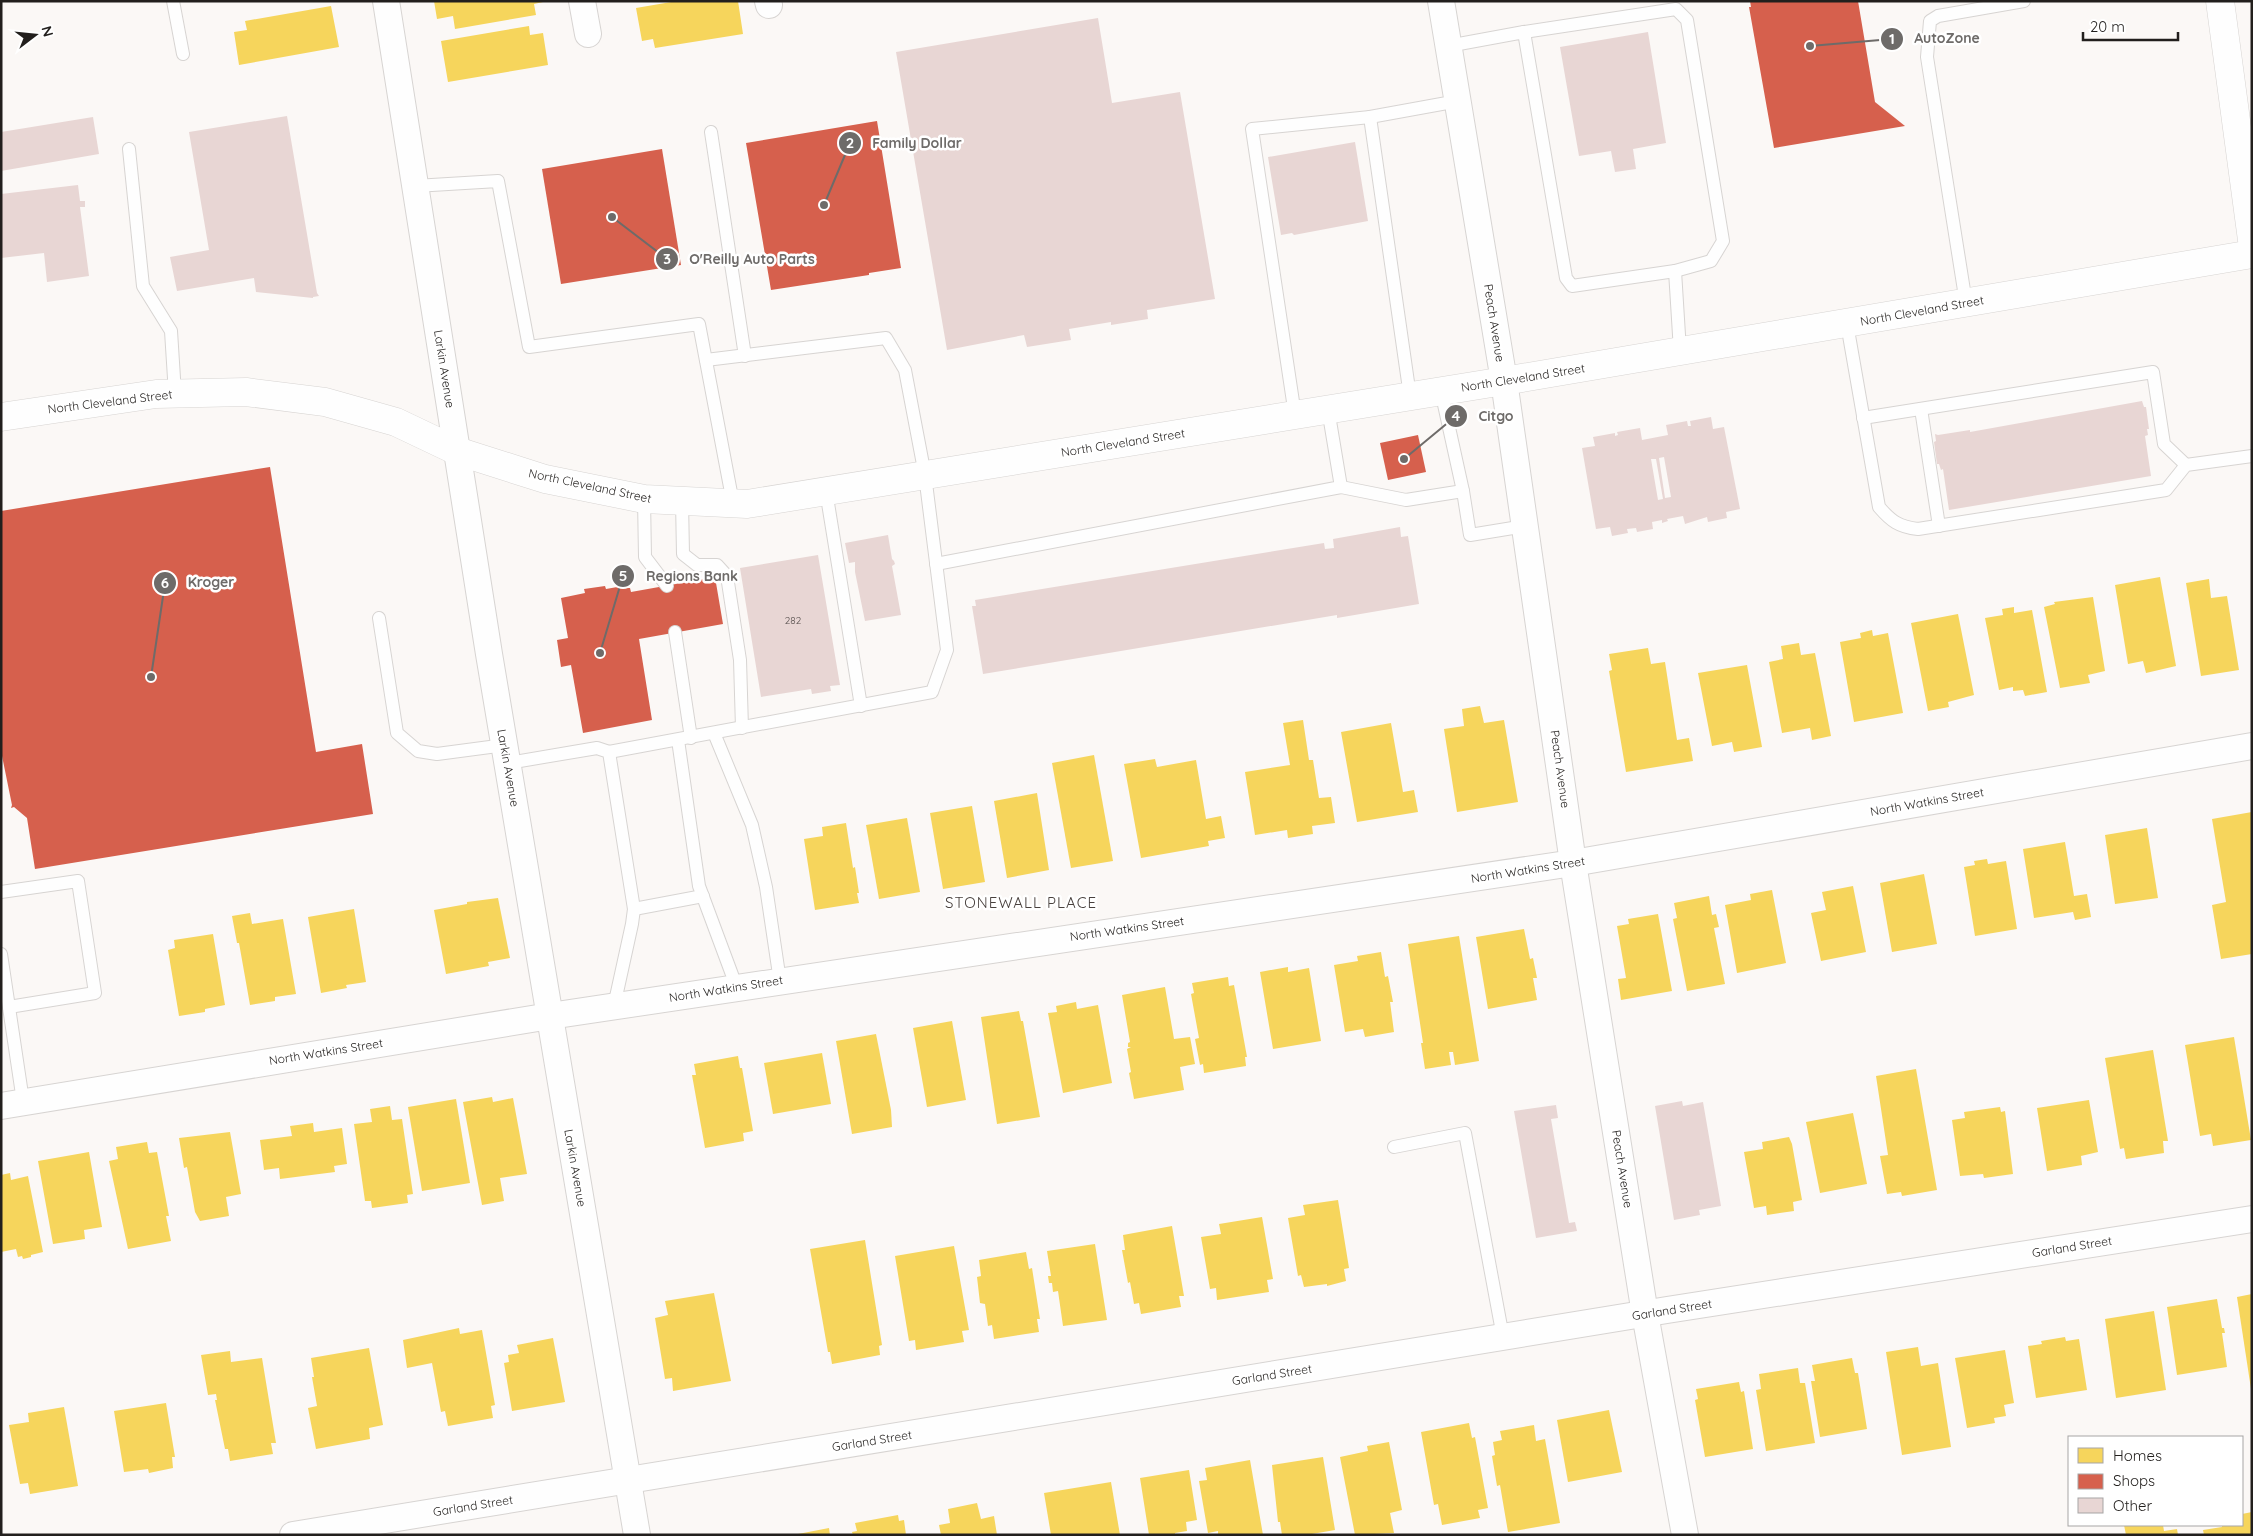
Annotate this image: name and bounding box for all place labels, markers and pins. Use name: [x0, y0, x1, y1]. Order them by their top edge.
callout: AutoZone: [1880, 24, 1990, 53]
callout: Family Dollar: [837, 129, 972, 158]
callout: O'Reilly Auto Parts: [655, 245, 825, 274]
callout: Citgo: [1443, 402, 1524, 431]
callout: Regions Bank: [611, 561, 748, 590]
callout: Kroger: [153, 568, 244, 597]

